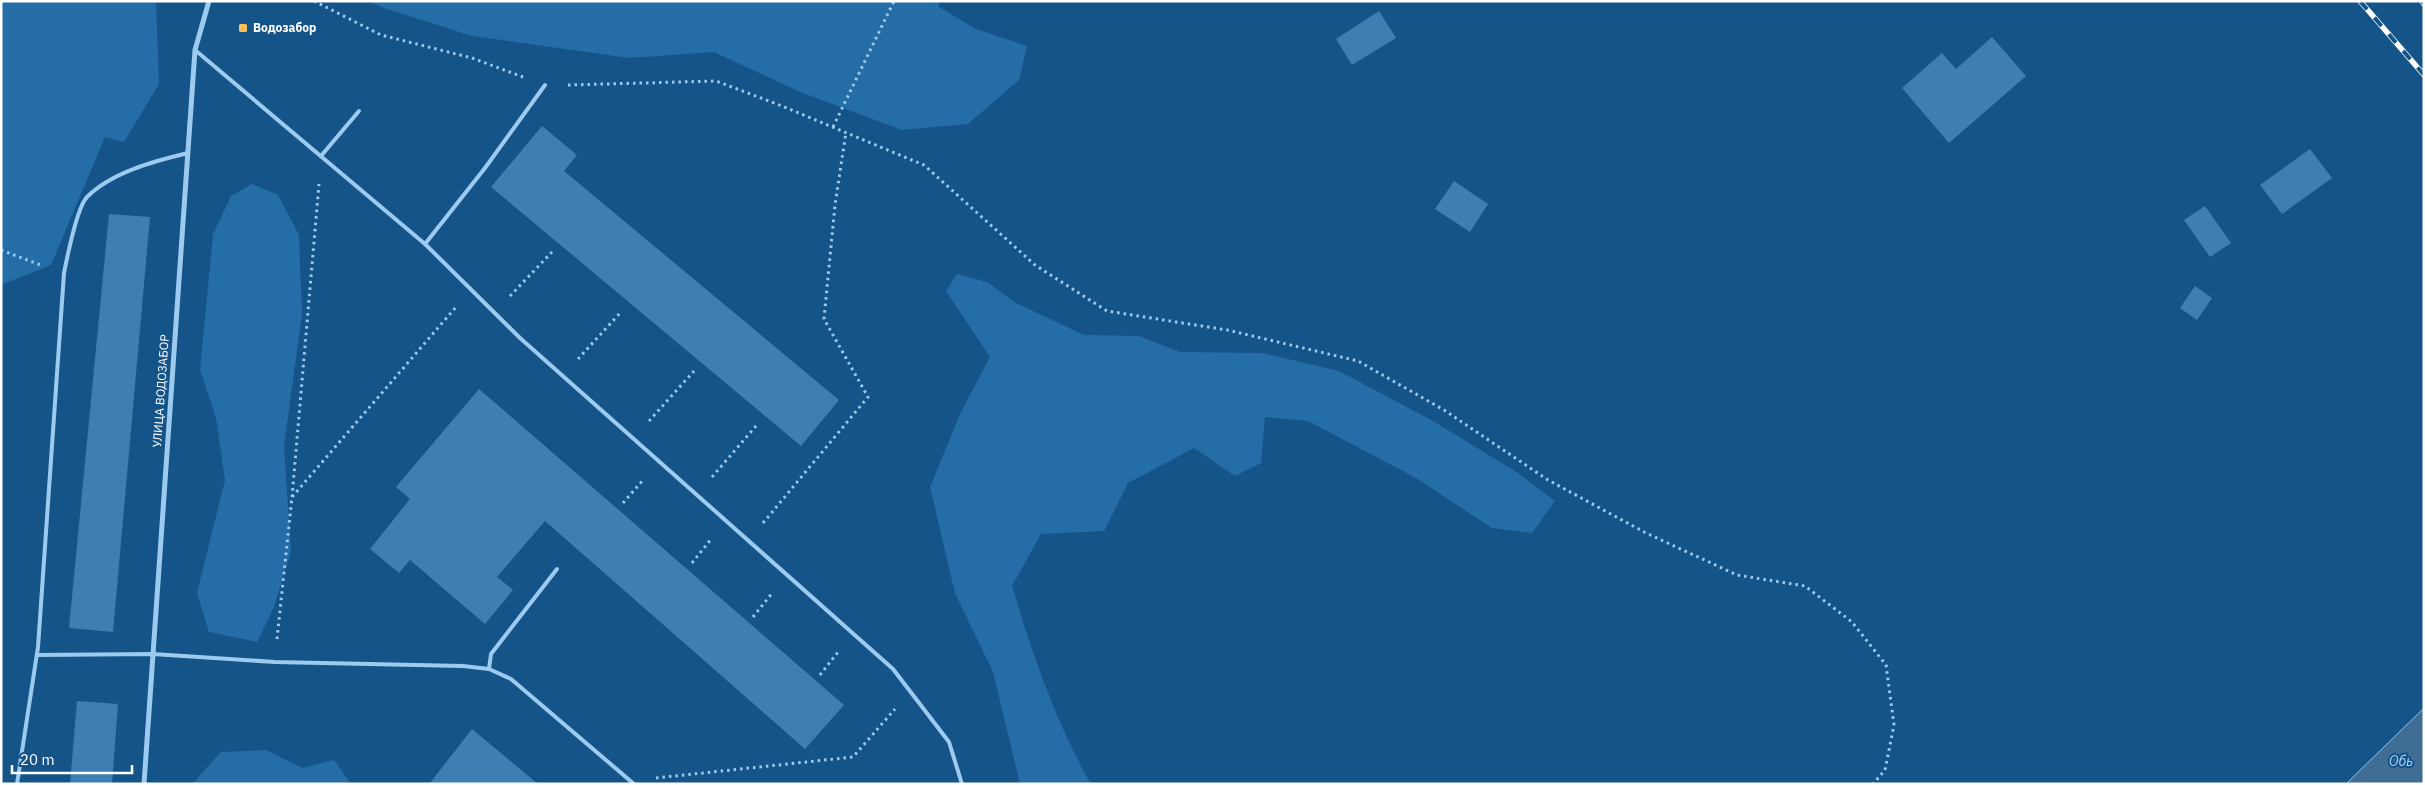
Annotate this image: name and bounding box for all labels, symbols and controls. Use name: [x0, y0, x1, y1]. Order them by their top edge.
place label: Водозабор: [253, 20, 316, 35]
marker: Водозабор: [237, 22, 249, 34]
street label: УЛИЦА ВОДОЗАБОР: [149, 334, 172, 448]
scale bar: [12, 742, 132, 774]
text: 20 m: [20, 750, 55, 769]
water label: Обь: [2389, 752, 2413, 770]

